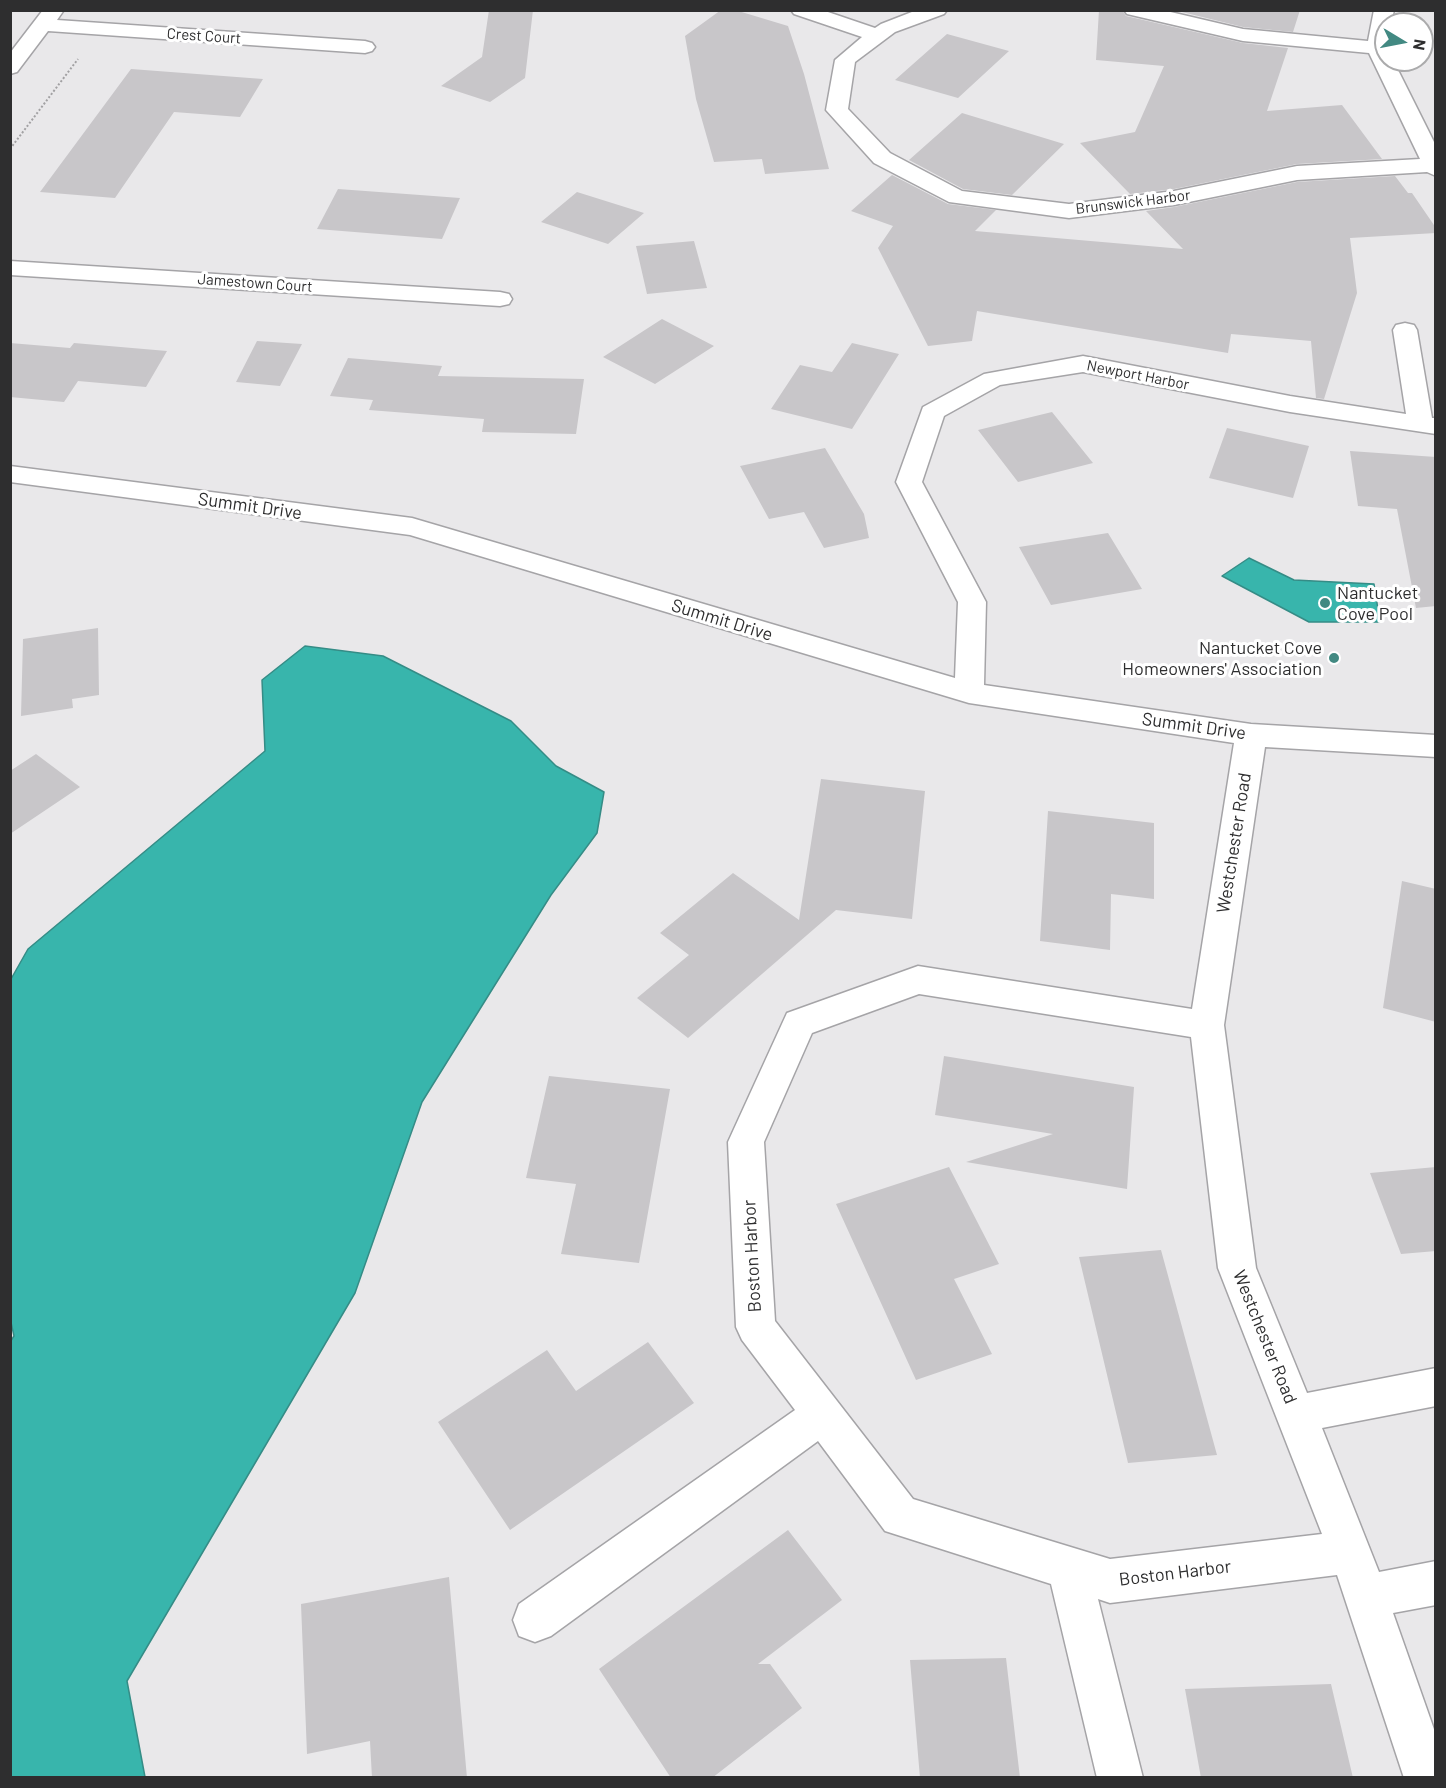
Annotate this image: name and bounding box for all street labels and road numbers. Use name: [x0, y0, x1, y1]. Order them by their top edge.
street label: Crest Court: [166, 24, 242, 48]
street label: Brunswick Harbor: [1075, 186, 1191, 218]
street label: Jamestown Court: [197, 270, 313, 296]
street label: Newport Harbor: [1085, 356, 1191, 394]
street label: Summit Drive: [197, 488, 303, 524]
street label: Summit Drive: [669, 594, 775, 646]
street label: Summit Drive: [1141, 708, 1247, 744]
street label: Westchester Road: [1212, 771, 1256, 915]
street label: Boston Harbor: [738, 1199, 766, 1313]
street label: Westchester Road: [1228, 1267, 1302, 1407]
street label: Boston Harbor: [1118, 1555, 1232, 1591]

